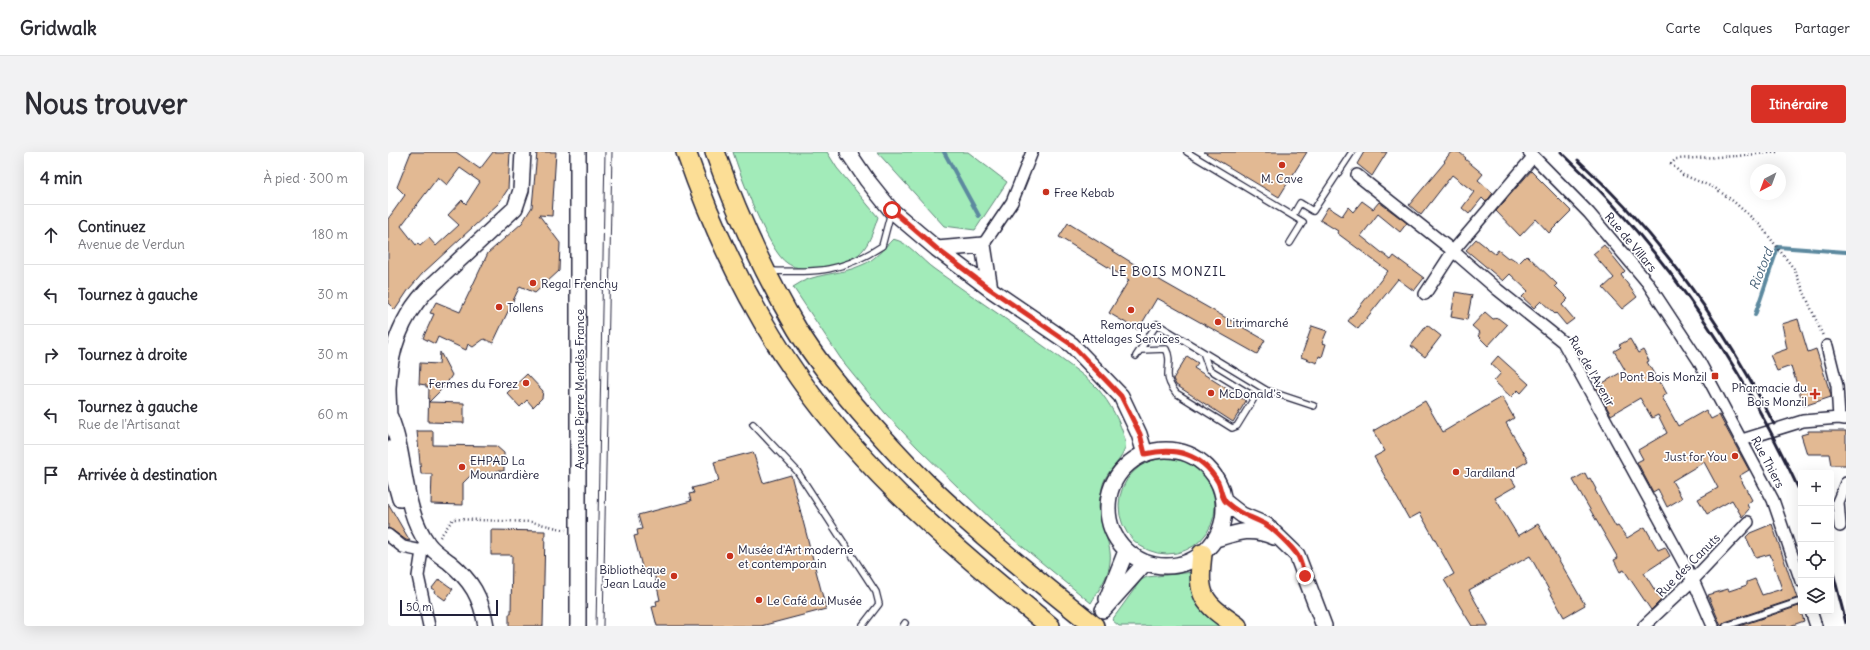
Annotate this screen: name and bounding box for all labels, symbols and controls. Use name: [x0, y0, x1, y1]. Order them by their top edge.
text: Gridwalk: [20, 16, 97, 40]
text: Carte: [1666, 19, 1700, 37]
text: Calques: [1722, 19, 1772, 37]
text: Partager: [1794, 19, 1850, 37]
button: Itinéraire: [1751, 85, 1846, 123]
text: Nous trouver: [24, 86, 187, 122]
marker: M. Cave: [1277, 160, 1287, 170]
north arrow: [1750, 164, 1786, 200]
text: 4 min: [40, 167, 82, 189]
text: À pied · 300 m: [264, 170, 348, 187]
place label: M. Cave: [1261, 171, 1303, 186]
place label: Free Kebab: [1054, 185, 1115, 200]
marker: Free Kebab: [1041, 187, 1051, 197]
route start: [883, 201, 901, 219]
street label: Rue de Villars: [1602, 209, 1660, 275]
text: Continuez: [78, 217, 146, 236]
icon: ahead: [40, 224, 62, 246]
text: 180 m: [312, 226, 348, 243]
text: Avenue de Verdun: [78, 236, 185, 253]
water label: Riotord: [1745, 244, 1777, 292]
district label: LE BOIS MONZIL: [1111, 263, 1227, 280]
place label: Regal Frenchy: [541, 276, 618, 291]
marker: Regal Frenchy: [528, 278, 538, 288]
icon: left: [40, 284, 62, 306]
text: Tournez à gauche: [78, 285, 198, 304]
text: 30 m: [318, 286, 348, 303]
place label: Tollens: [507, 300, 544, 315]
marker: Tollens: [494, 302, 504, 312]
marker: Remorques Attelages Services: [1126, 305, 1136, 315]
street label: Avenue Pierre Mendès France: [572, 309, 587, 469]
place label: Litrimarché: [1226, 315, 1289, 330]
place label: Remorques Attelages Services: [1082, 317, 1180, 346]
marker: Litrimarché: [1213, 317, 1223, 327]
street label: Rue de l'Avenir: [1566, 333, 1618, 409]
icon: right: [40, 344, 62, 366]
text: Tournez à droite: [78, 345, 187, 364]
text: 30 m: [318, 346, 348, 363]
place label: Pont Bois Monzil: [1620, 369, 1707, 384]
marker: Pont Bois Monzil: [1710, 371, 1720, 381]
place label: Fermes du Forez: [429, 376, 518, 391]
marker: Fermes du Forez: [521, 378, 531, 388]
place label: Pharmacie du Bois Monzil: [1732, 380, 1807, 409]
place label: McDonald's: [1219, 386, 1281, 401]
marker: McDonald's: [1206, 388, 1216, 398]
marker: Pharmacie du Bois Monzil: [1810, 389, 1820, 399]
text: Tournez à gauche: [78, 397, 198, 416]
icon: left: [40, 404, 62, 426]
text: 60 m: [317, 406, 348, 423]
text: Rue de l'Artisanat: [78, 416, 180, 433]
street label: Rue Thiers: [1748, 434, 1788, 490]
place label: Just for You: [1664, 449, 1727, 464]
marker: Just for You: [1730, 451, 1740, 461]
place label: EHPAD La Mounardière: [470, 453, 539, 482]
marker: EHPAD La Mounardière: [457, 462, 467, 472]
icon: arrive: [40, 464, 62, 486]
text: Arrivée à destination: [78, 465, 217, 484]
place label: Jardiland: [1464, 465, 1515, 480]
marker: Jardiland: [1451, 467, 1461, 477]
map controls: [1798, 470, 1834, 614]
button: +: [1798, 470, 1834, 506]
button: −: [1798, 506, 1834, 542]
street label: Rue des Canuts: [1653, 530, 1723, 600]
place label: Musée d'Art moderne et contemporain: [738, 542, 853, 571]
button: locate: [1798, 542, 1834, 578]
marker: Musée d'Art moderne et contemporain: [725, 551, 735, 561]
place label: Bibliothèque Jean Laude: [599, 562, 666, 591]
route end: [1296, 567, 1314, 585]
marker: Bibliothèque Jean Laude: [669, 571, 679, 581]
button: layers: [1798, 578, 1834, 614]
place label: Le Café du Musée: [767, 593, 862, 608]
marker: Le Café du Musée: [754, 595, 764, 605]
scale bar: [400, 598, 498, 617]
text: 50 m: [406, 600, 432, 614]

